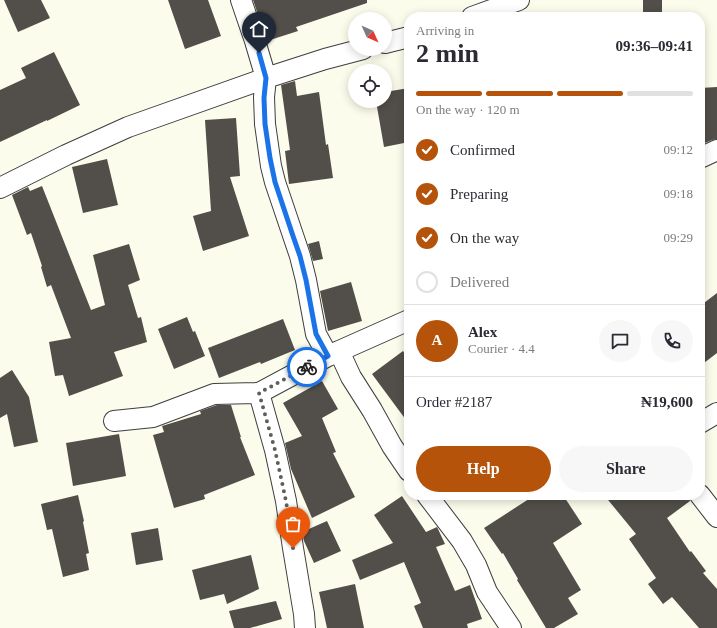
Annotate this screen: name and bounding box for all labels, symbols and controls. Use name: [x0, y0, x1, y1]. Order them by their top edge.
pin: [242, 12, 276, 53]
north arrow: [348, 12, 392, 56]
map controls: [348, 12, 392, 108]
icon: home: [248, 18, 270, 40]
text: Arriving in: [416, 23, 474, 38]
text: 09:36–09:41: [616, 38, 693, 54]
text: 2 min: [416, 39, 479, 68]
button: locate: [348, 64, 392, 108]
text: On the way · 120 m: [416, 102, 520, 117]
icon: check: [416, 139, 438, 161]
text: Confirmed: [450, 142, 515, 158]
text: 09:12: [663, 142, 693, 157]
icon: check: [416, 183, 438, 205]
text: Preparing: [450, 186, 508, 202]
text: 09:18: [663, 186, 693, 201]
icon: check: [416, 227, 438, 249]
text: On the way: [450, 230, 519, 246]
text: 09:29: [663, 230, 693, 245]
text: Delivered: [450, 274, 509, 290]
button: chat: [599, 320, 641, 362]
button: phone: [651, 320, 693, 362]
text: Alex: [468, 324, 497, 340]
text: A: [432, 332, 442, 348]
text: Courier · 4.4: [468, 341, 535, 356]
courier: [287, 347, 327, 387]
icon: bike: [296, 356, 318, 378]
text: Order #2187: [416, 394, 492, 410]
text: ₦19,600: [641, 394, 693, 410]
button: Help: [416, 446, 551, 492]
button: Share: [559, 446, 693, 492]
pin: [276, 507, 310, 548]
icon: bag: [282, 513, 304, 535]

